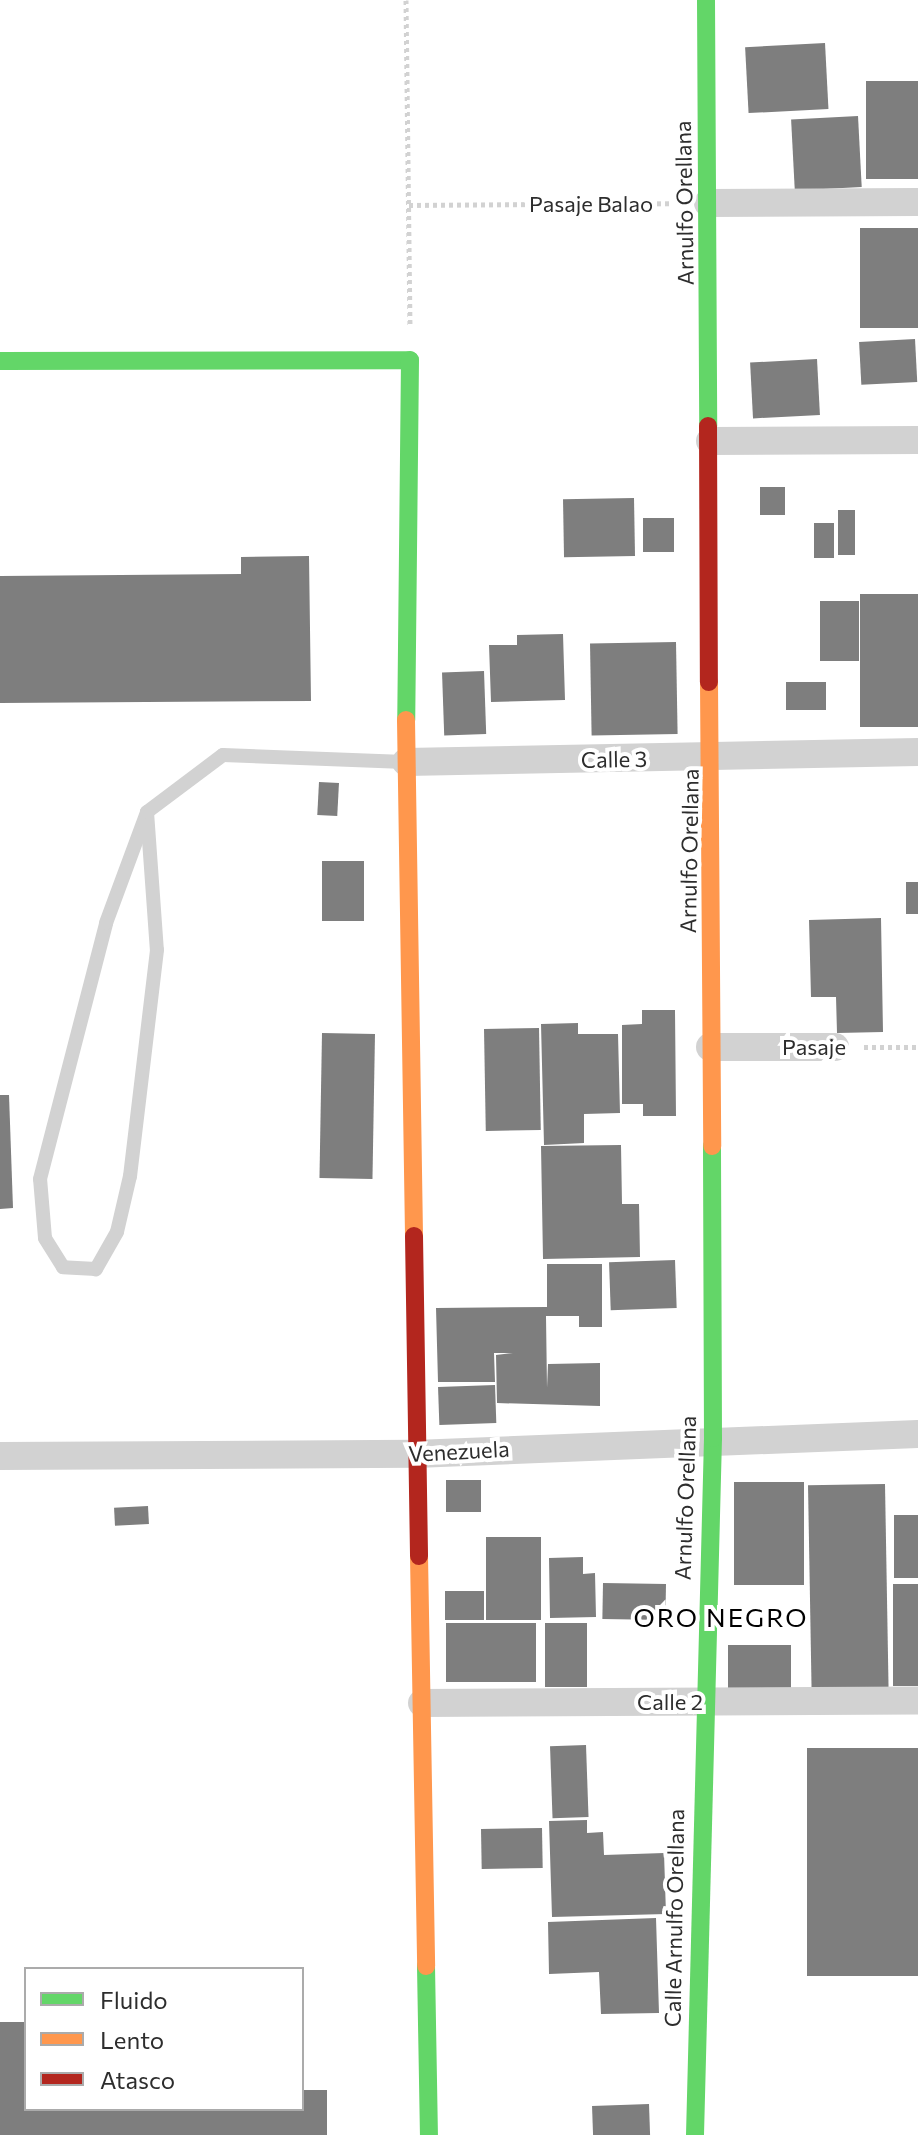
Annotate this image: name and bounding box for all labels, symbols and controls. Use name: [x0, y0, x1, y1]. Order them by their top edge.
street label: Arnulfo Orellana: [669, 120, 699, 286]
street label: Pasaje Balao: [529, 191, 653, 217]
street label: Calle 3: [581, 745, 647, 773]
street label: Arnulfo Orellana: [674, 768, 704, 934]
street label: Pasaje: [782, 1034, 846, 1060]
street label: Arnulfo Orellana: [669, 1415, 701, 1581]
street label: Venezuela: [408, 1435, 510, 1467]
district label: ORO NEGRO: [634, 1601, 808, 1633]
street label: Calle 2: [637, 1689, 703, 1715]
street label: Calle Arnulfo Orellana: [659, 1809, 689, 2027]
legend: [24, 1967, 304, 2111]
text: Fluido: [100, 1985, 168, 2014]
text: Lento: [100, 2025, 164, 2054]
text: Atasco: [100, 2065, 175, 2094]

